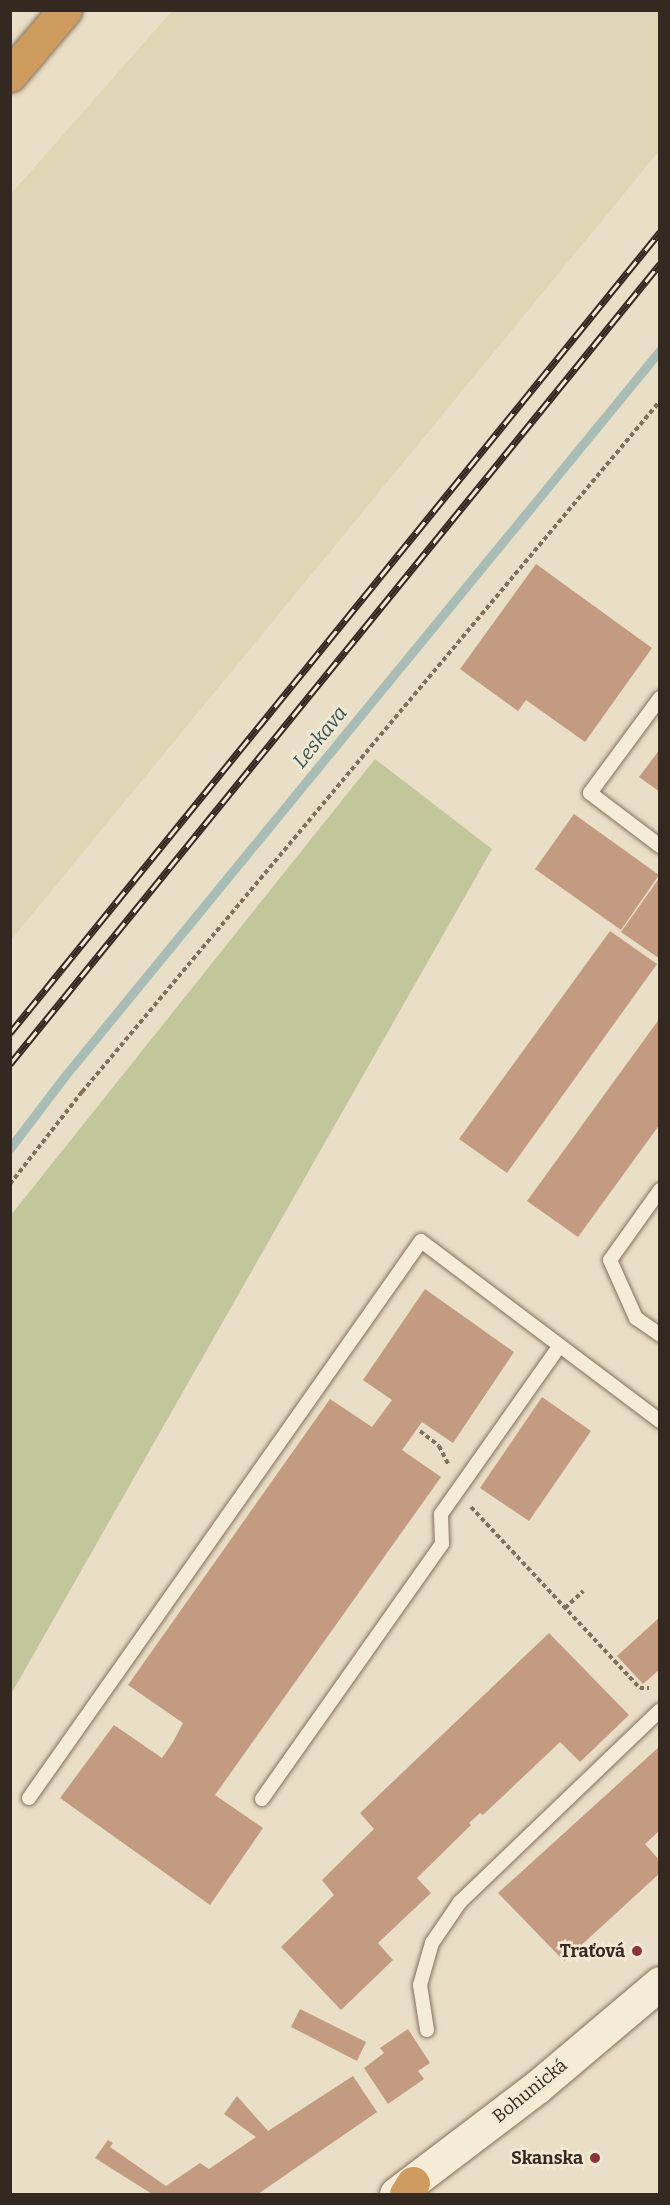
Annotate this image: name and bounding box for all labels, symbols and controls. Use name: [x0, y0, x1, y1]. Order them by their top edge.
water label: Leskava: [288, 701, 352, 773]
place label: Traťová: [560, 1940, 625, 1962]
marker: Traťová: [630, 1944, 644, 1958]
street label: Bohunická: [488, 2055, 572, 2127]
place label: Skanska: [511, 2147, 583, 2169]
marker: Skanska: [588, 2151, 602, 2165]

